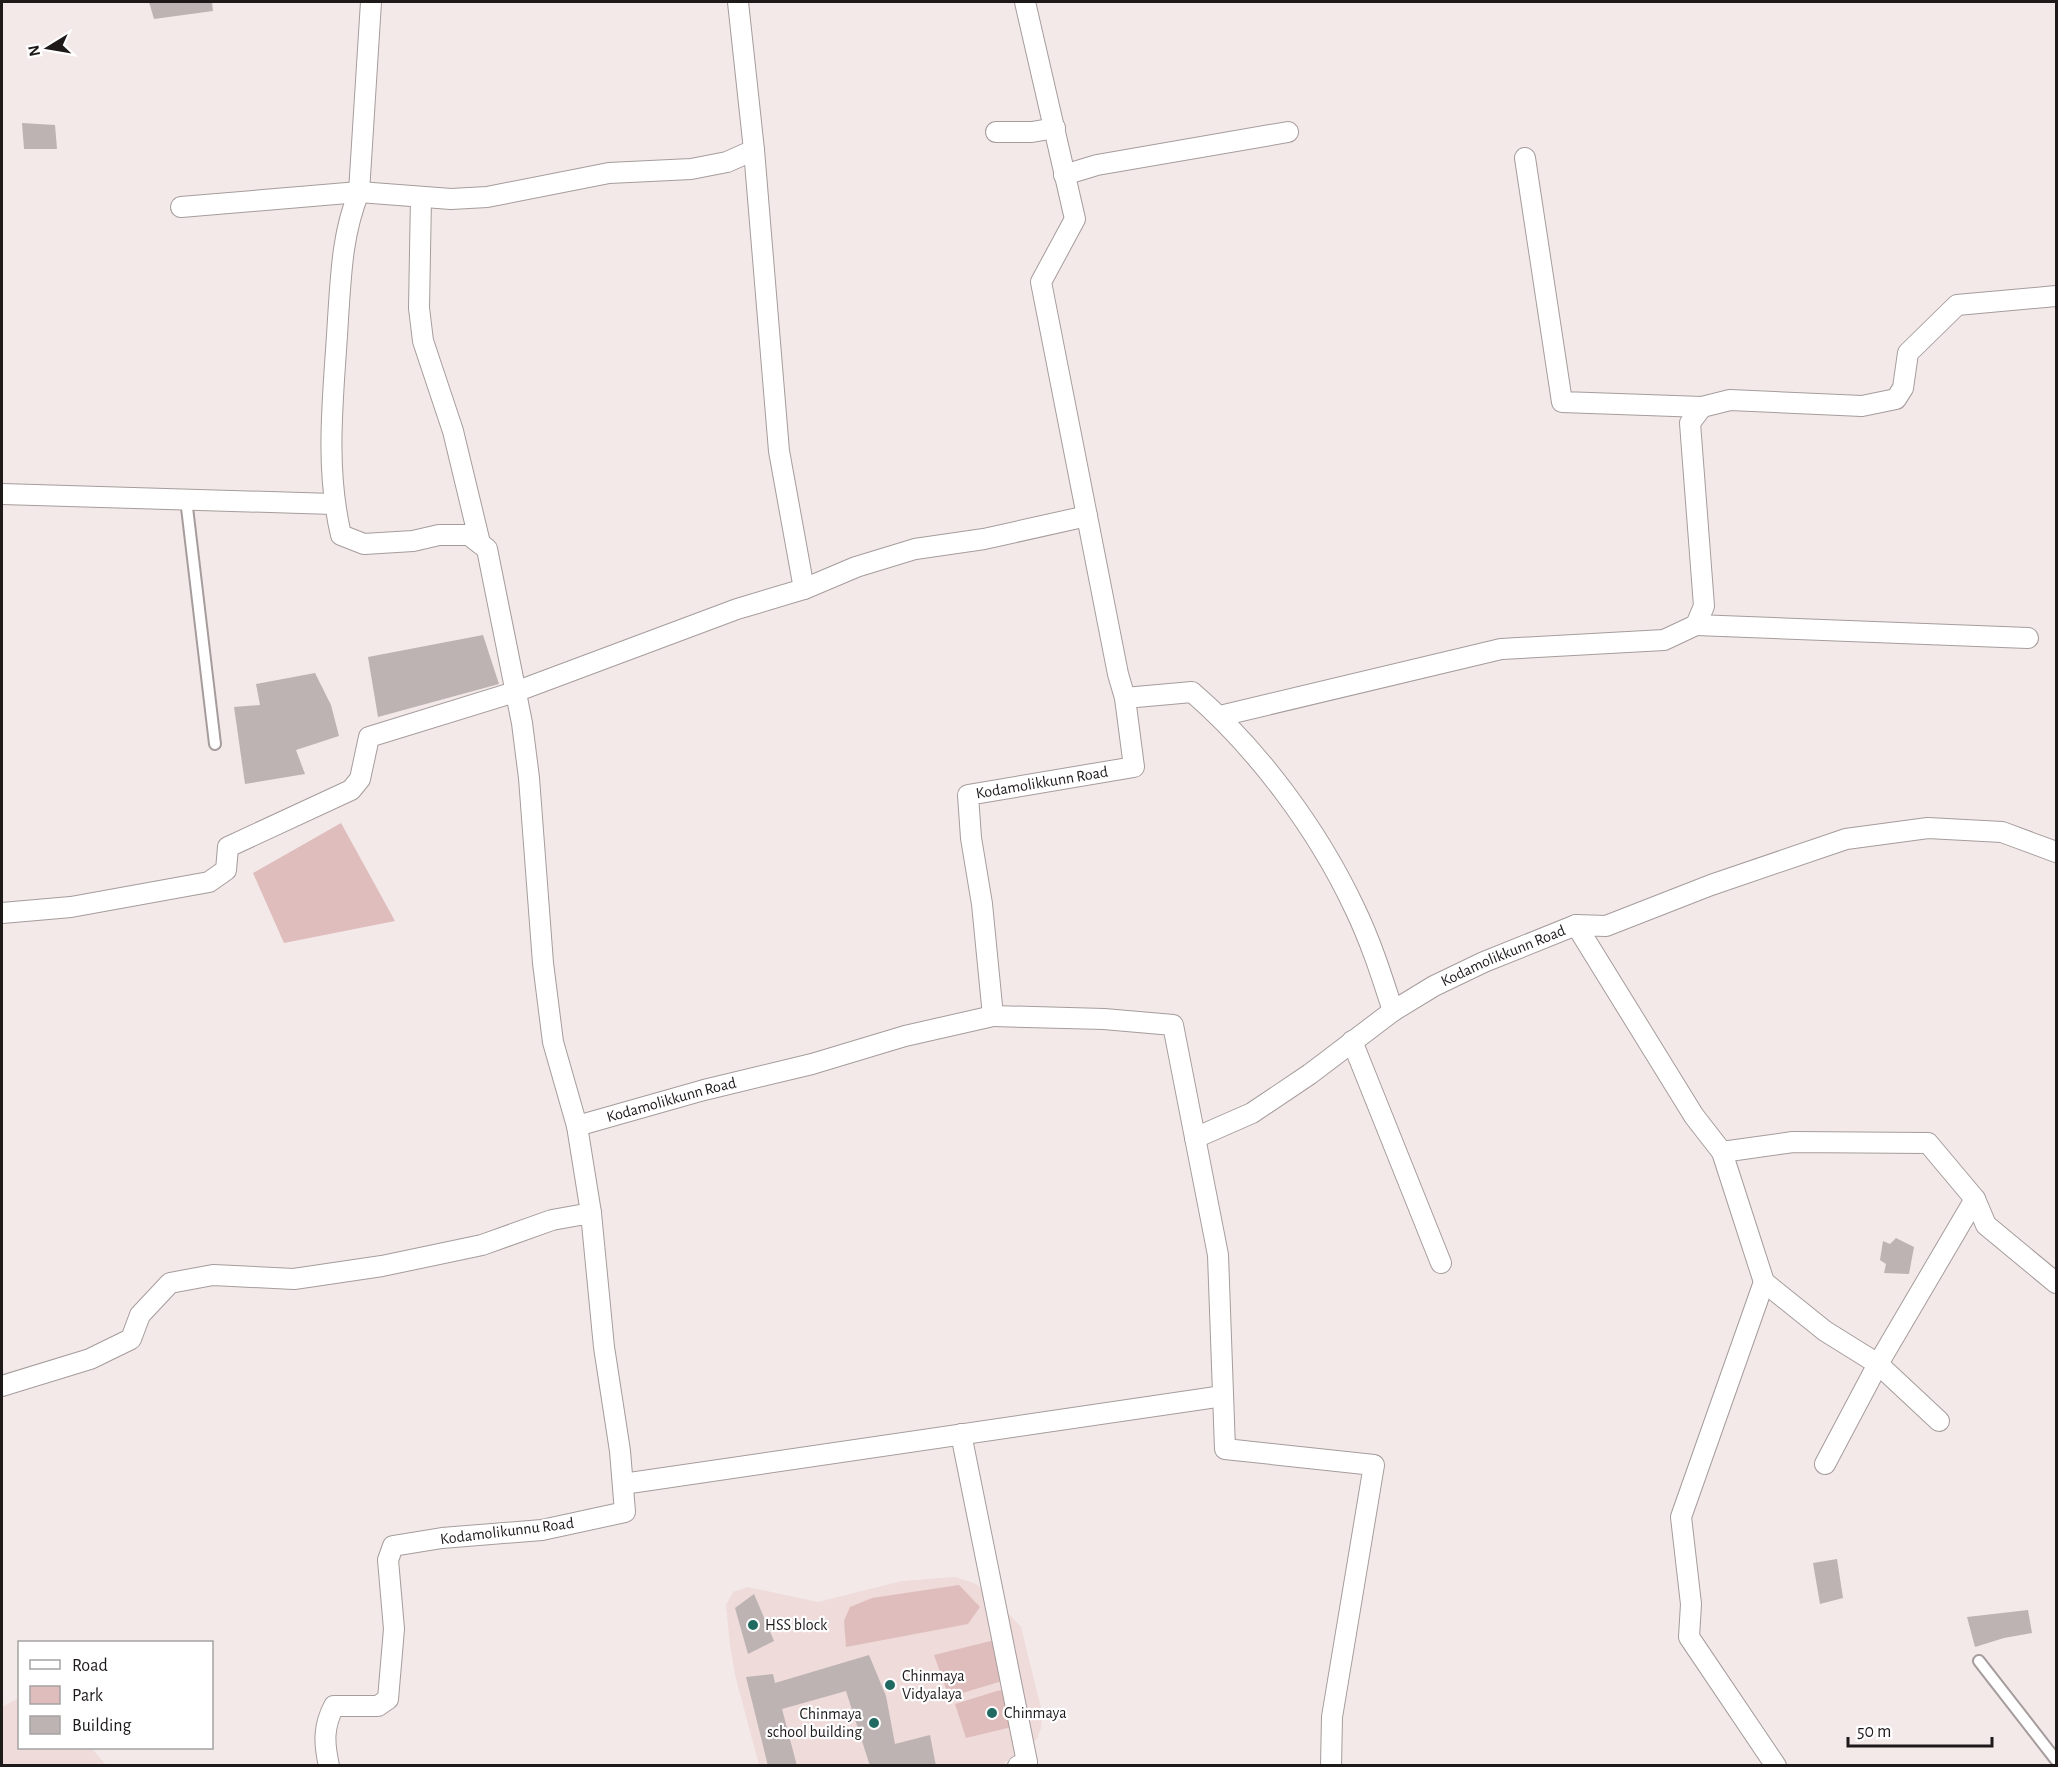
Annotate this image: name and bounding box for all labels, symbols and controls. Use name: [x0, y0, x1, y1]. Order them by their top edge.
north arrow: [18, 18, 78, 78]
text: N: [25, 44, 43, 58]
street label: Kodamolikkunn Road: [975, 764, 1109, 802]
street label: Kodamolikkunn Road: [1438, 922, 1568, 989]
street label: Kodamolikkunn Road: [605, 1075, 738, 1125]
street label: Kodamolikunnu Road: [439, 1515, 575, 1547]
place label: HSS block: [765, 1617, 828, 1633]
marker: HSS block: [746, 1618, 760, 1632]
legend: [18, 1641, 213, 1749]
text: Road: [72, 1657, 108, 1675]
place label: Chinmaya Vidyalaya: [902, 1668, 965, 1703]
marker: Chinmaya Vidyalaya: [883, 1678, 897, 1692]
text: Park: [72, 1687, 104, 1705]
place label: Chinmaya: [1004, 1705, 1067, 1722]
place label: Chinmaya school building: [767, 1706, 862, 1740]
marker: Chinmaya: [985, 1706, 999, 1720]
scale bar: [1848, 1710, 1992, 1748]
marker: Chinmaya school building: [867, 1716, 881, 1730]
text: Building: [72, 1717, 132, 1735]
text: 50 m: [1857, 1723, 1891, 1741]

